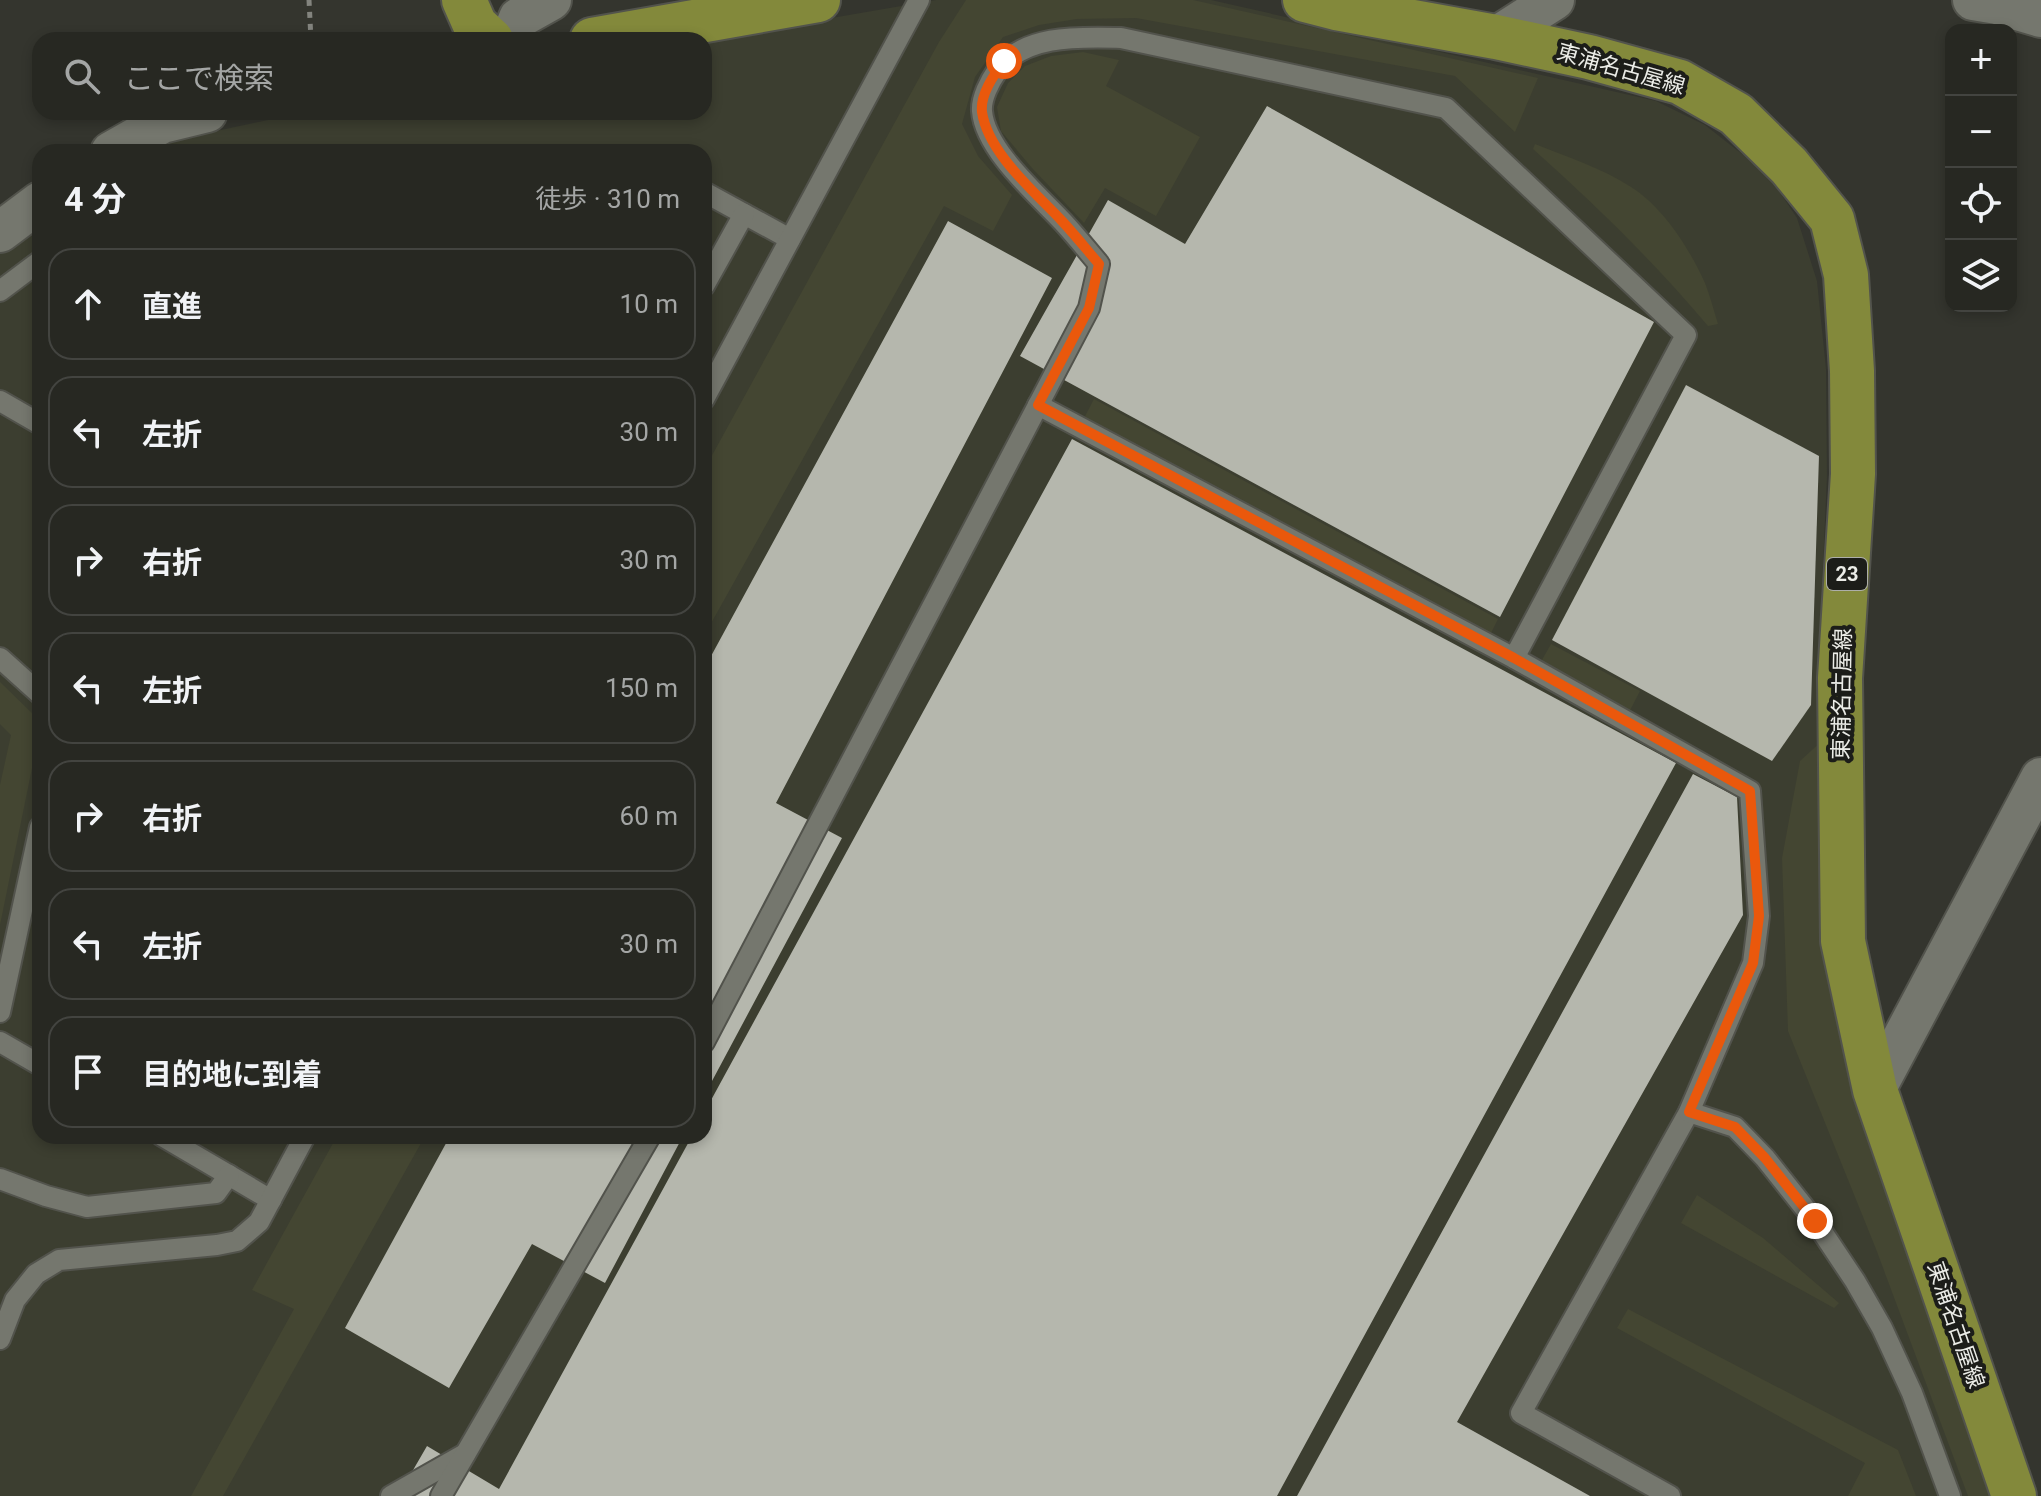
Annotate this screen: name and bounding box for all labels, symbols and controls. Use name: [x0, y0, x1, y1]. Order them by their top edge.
map controls: [1945, 24, 2017, 312]
button: +: [1945, 24, 2017, 96]
search box: [32, 32, 712, 120]
street label: 東浦名古屋線: [1554, 39, 1688, 99]
route start: [986, 43, 1022, 79]
icon: search: [60, 54, 104, 98]
text: ここで検索: [124, 61, 274, 96]
button: −: [1945, 96, 2017, 168]
button: locate: [1945, 168, 2017, 240]
text: 4 分: [64, 179, 126, 219]
text: 徒歩 · 310 m: [535, 184, 680, 214]
button: layers: [1945, 240, 2017, 312]
icon: ahead: [66, 282, 110, 326]
text: 直進: [142, 289, 202, 324]
text: 10 m: [620, 289, 678, 319]
icon: left: [66, 410, 110, 454]
text: 左折: [142, 417, 202, 452]
text: 30 m: [620, 417, 678, 447]
icon: right: [66, 538, 110, 582]
text: 右折: [142, 545, 202, 580]
text: 30 m: [620, 545, 678, 575]
road number: 23: [1827, 558, 1867, 590]
street label: 東浦名古屋線: [1828, 628, 1856, 760]
icon: left: [66, 666, 110, 710]
text: 左折: [142, 673, 202, 708]
text: 150 m: [605, 673, 678, 703]
icon: right: [66, 794, 110, 838]
text: 右折: [142, 801, 202, 836]
text: 60 m: [620, 801, 678, 831]
icon: left: [66, 922, 110, 966]
text: 左折: [142, 929, 202, 964]
text: 30 m: [620, 929, 678, 959]
icon: arrive: [66, 1050, 110, 1094]
text: 目的地に到着: [142, 1057, 322, 1092]
route end: [1797, 1203, 1833, 1239]
street label: 東浦名古屋線: [1923, 1259, 1989, 1391]

